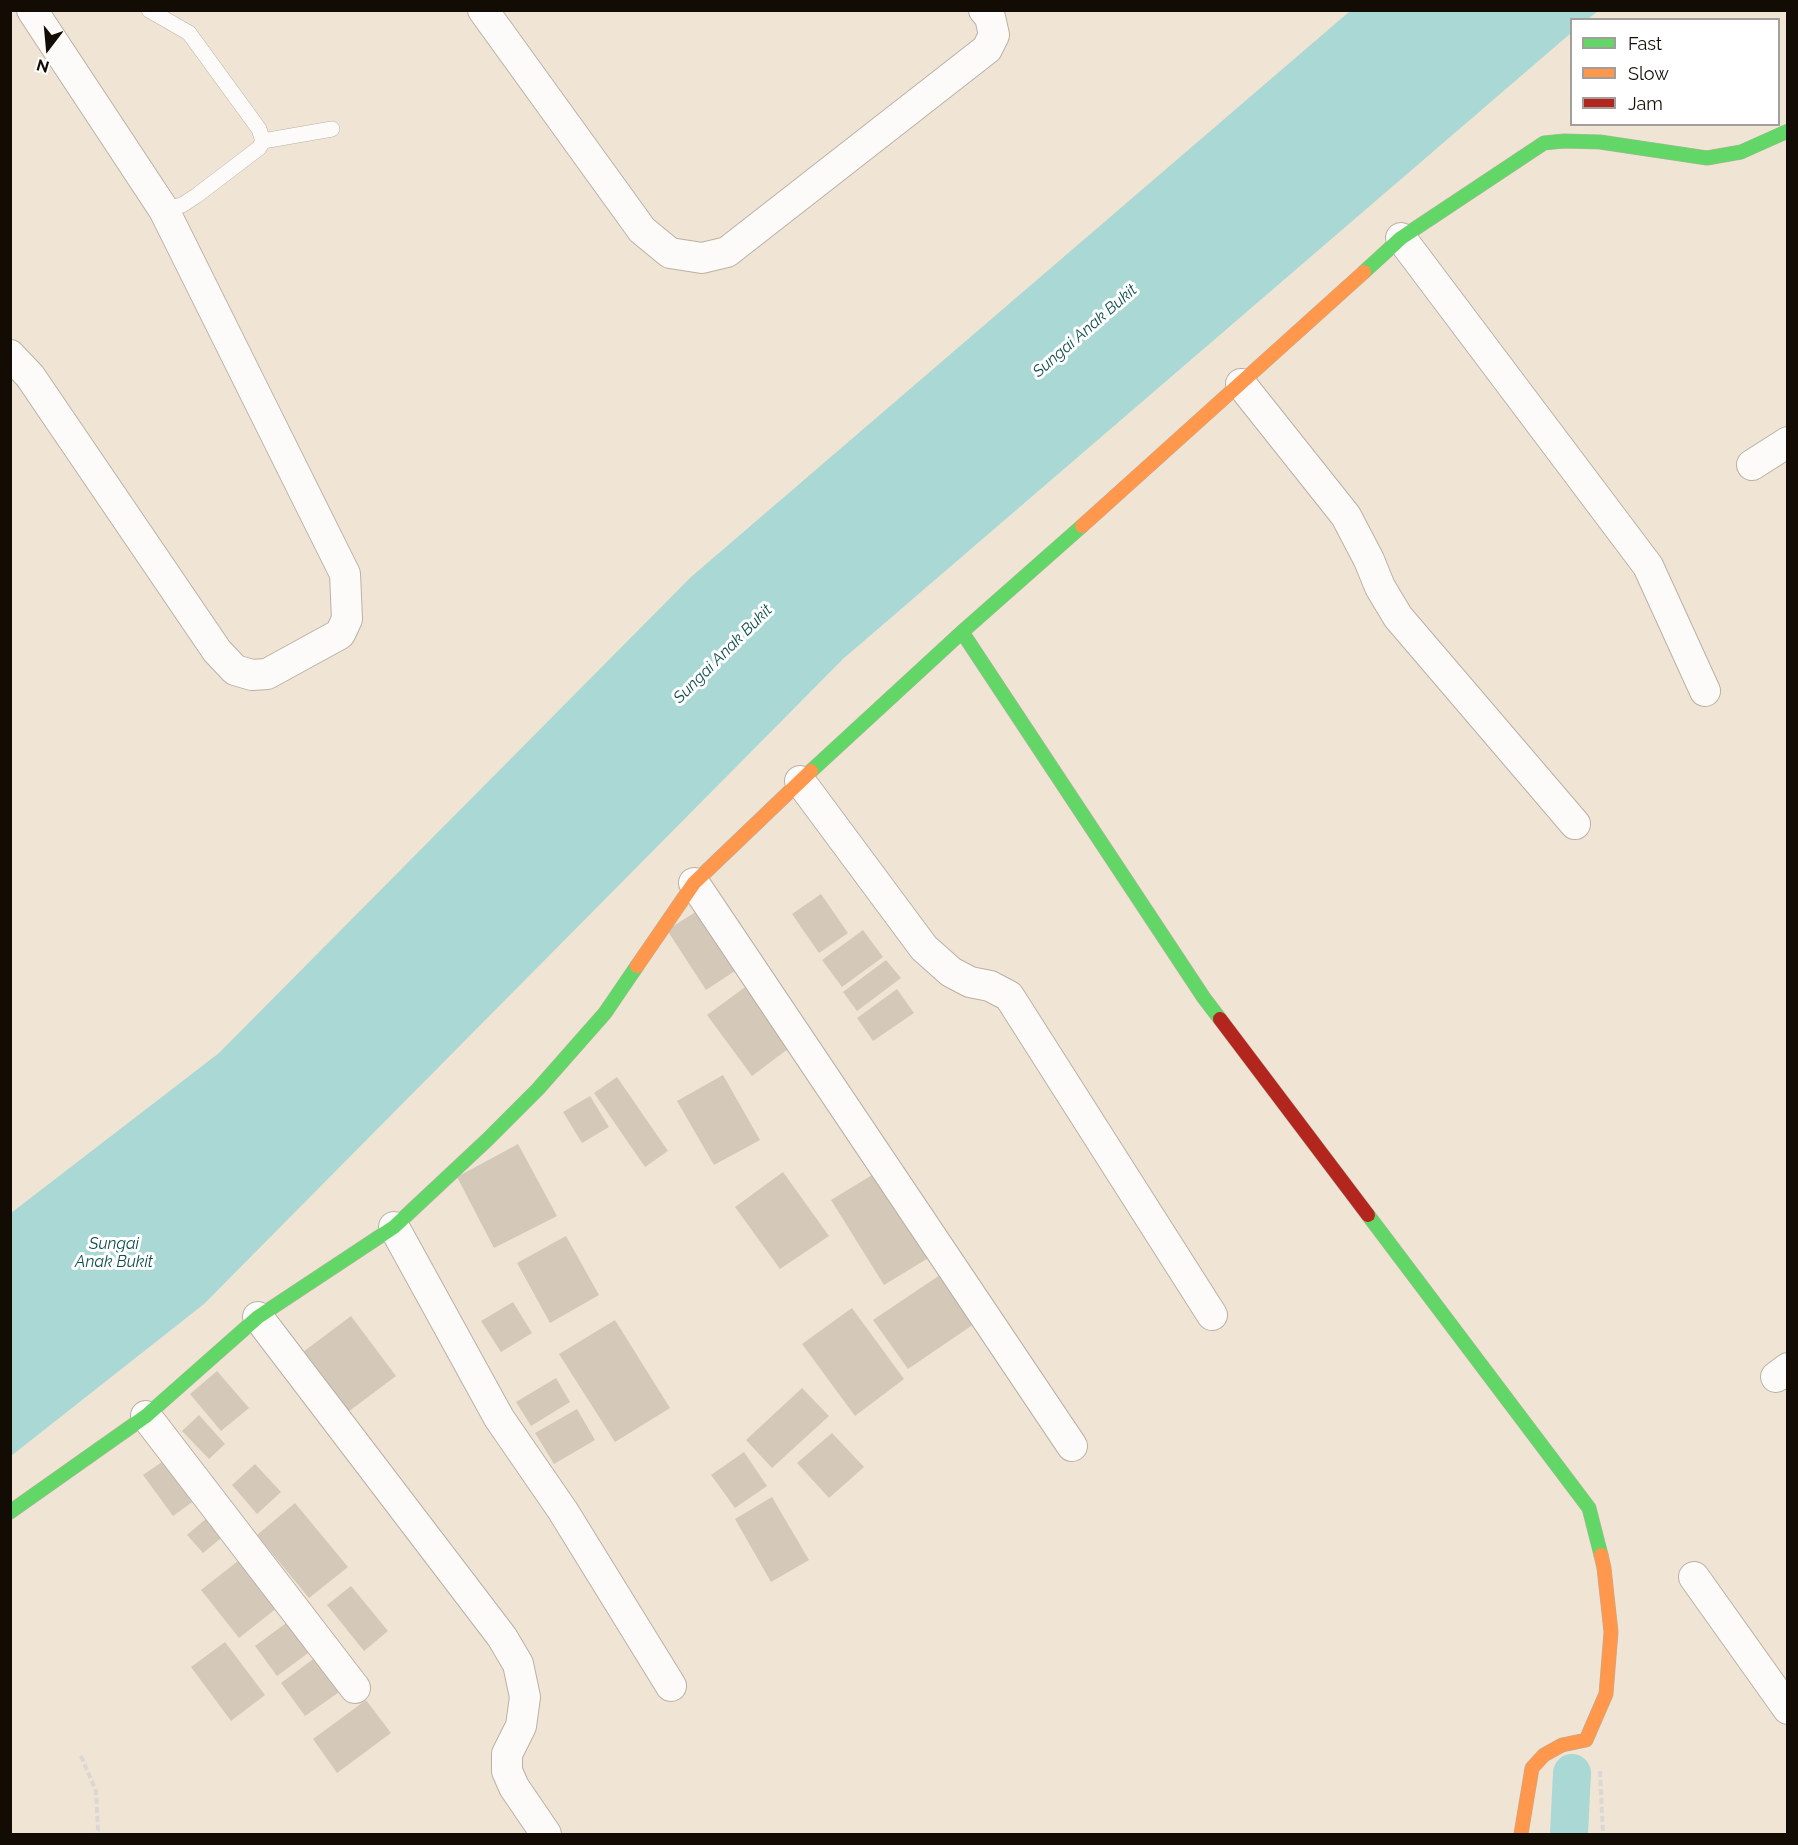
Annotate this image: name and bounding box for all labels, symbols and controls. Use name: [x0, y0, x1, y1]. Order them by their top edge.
north arrow: [18, 18, 78, 78]
legend: [1570, 18, 1780, 126]
text: Fast: [1628, 33, 1662, 54]
text: N: [34, 55, 51, 77]
text: Slow: [1628, 63, 1669, 84]
text: Jam: [1628, 93, 1663, 114]
water label: Sungai Anak Bukit: [1029, 281, 1141, 381]
water label: Sungai Anak Bukit: [670, 601, 776, 707]
water label: Sungai Anak Bukit: [75, 1234, 153, 1272]

